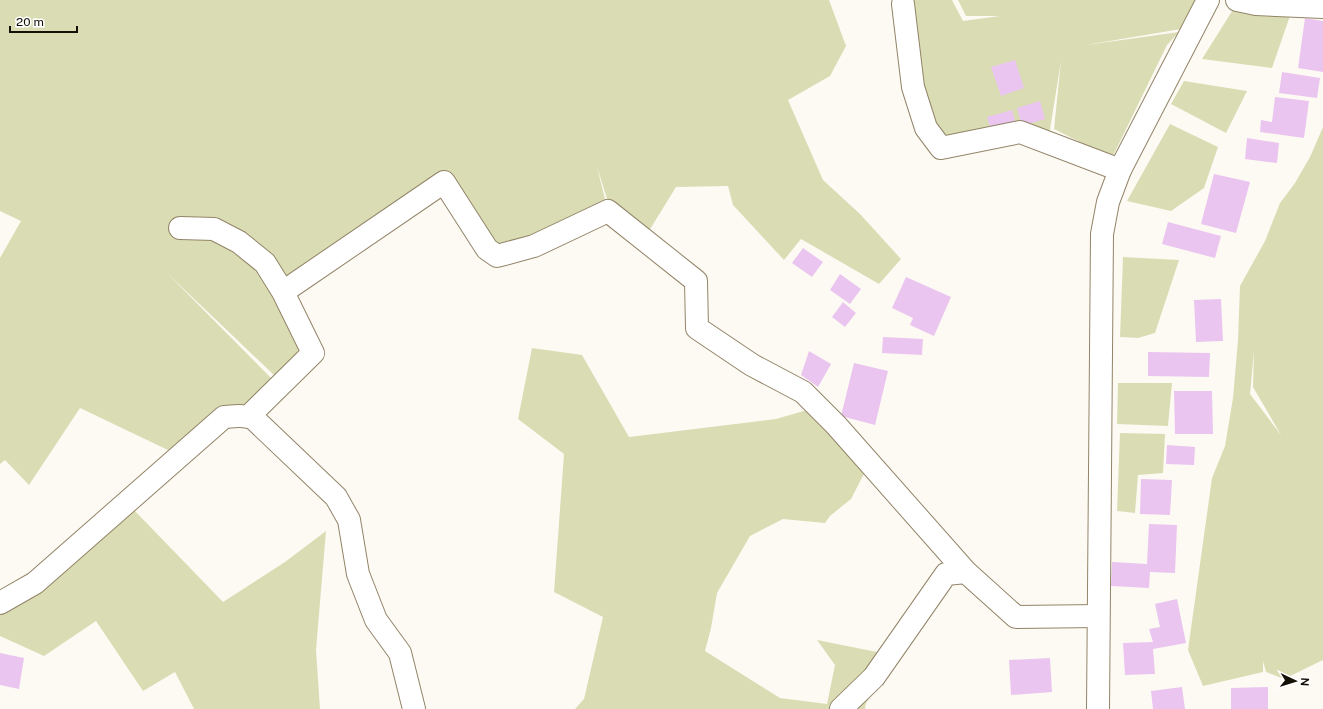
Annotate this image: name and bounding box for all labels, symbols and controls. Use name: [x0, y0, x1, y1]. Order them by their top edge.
scale bar: [10, 8, 77, 34]
text: 20 m: [16, 15, 44, 29]
north arrow: [1275, 661, 1315, 701]
text: N: [1299, 677, 1311, 686]

